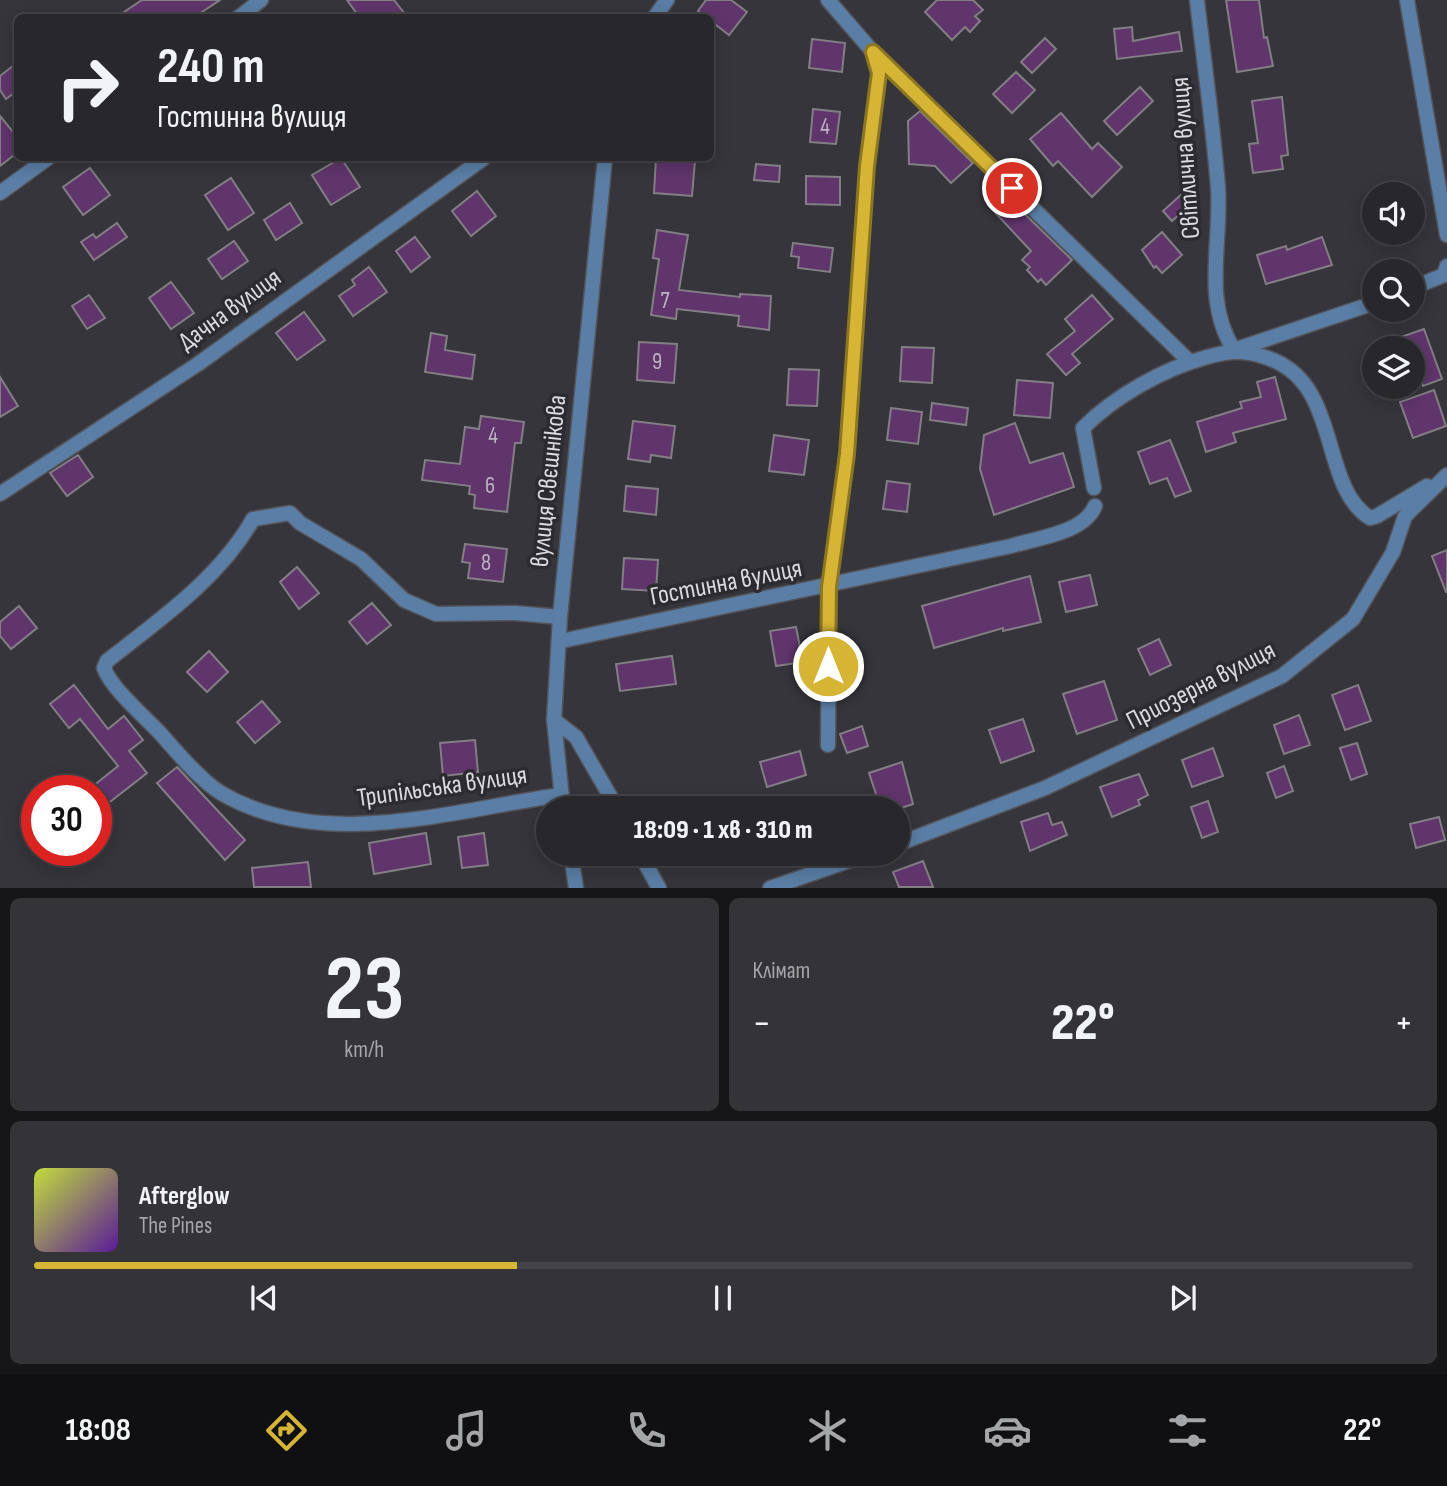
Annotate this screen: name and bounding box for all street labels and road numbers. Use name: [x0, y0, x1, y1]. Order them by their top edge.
street label: Світлична вулиця: [1165, 76, 1207, 240]
street label: Дачна вулиця: [172, 262, 288, 358]
street label: вулиця Свєшнікова: [525, 393, 573, 569]
street label: Гостинна вулиця: [647, 553, 805, 613]
street label: Приозерна вулиця: [1121, 635, 1281, 737]
street label: Трипільська вулиця: [355, 760, 529, 814]

